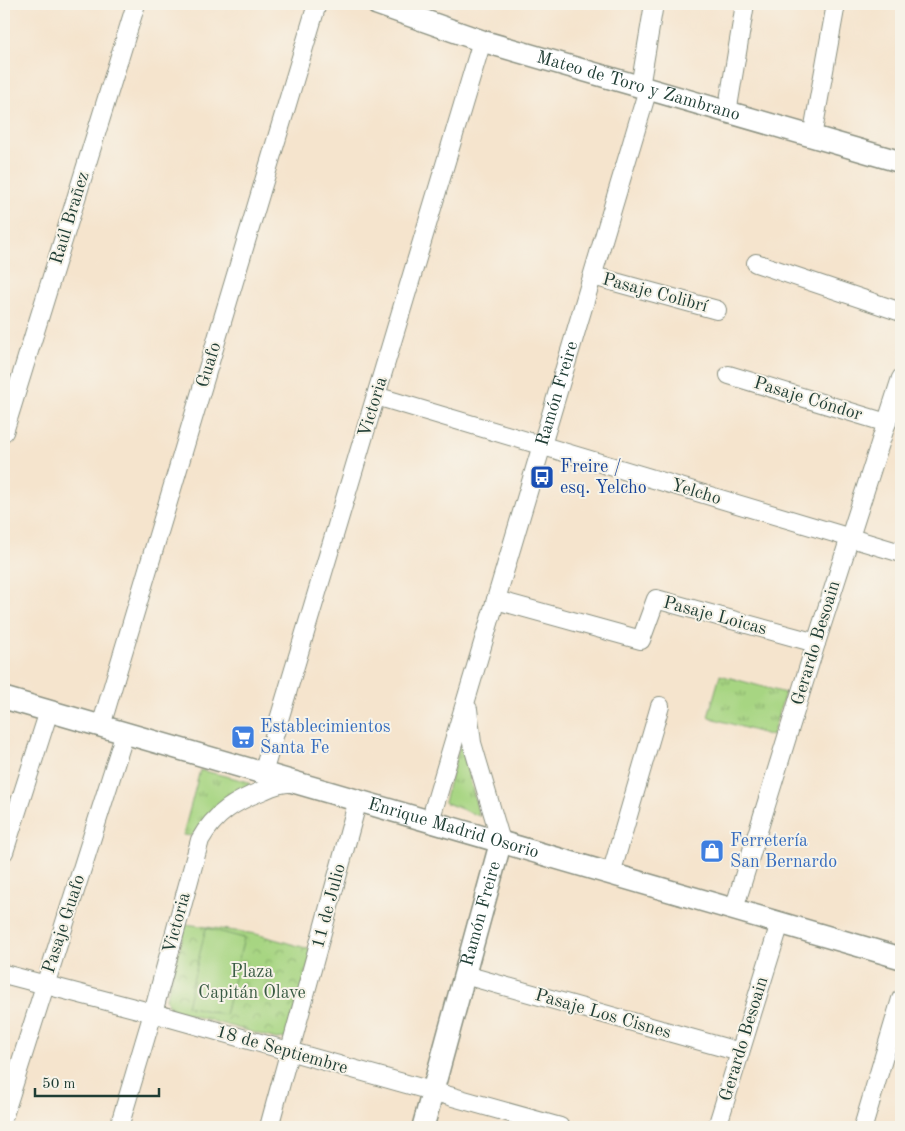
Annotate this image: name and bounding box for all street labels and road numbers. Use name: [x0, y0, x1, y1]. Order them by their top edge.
street label: Mateo de Toro y Zambrano: [534, 48, 742, 124]
street label: Raúl Brañez: [47, 170, 93, 266]
street label: Pasaje Colibrí: [600, 270, 710, 316]
street label: Ramón Freire: [533, 339, 581, 448]
street label: Guafo: [194, 340, 224, 390]
street label: Pasaje Cóndor: [752, 374, 865, 424]
street label: Victoria: [355, 375, 391, 439]
street label: Yelcho: [669, 476, 723, 508]
street label: Gerardo Besoain: [789, 578, 844, 707]
street label: Pasaje Loicas: [661, 594, 769, 639]
street label: Enrique Madrid Osorio: [366, 795, 541, 862]
street label: Ramón Freire: [458, 859, 504, 968]
street label: 11 de Julio: [309, 862, 349, 950]
street label: Pasaje Guafo: [40, 872, 88, 976]
street label: Victoria: [160, 891, 194, 955]
street label: Gerardo Besoain: [717, 974, 772, 1103]
street label: Pasaje Los Cisnes: [533, 986, 673, 1042]
street label: 18 de Septiembre: [214, 1023, 350, 1077]

